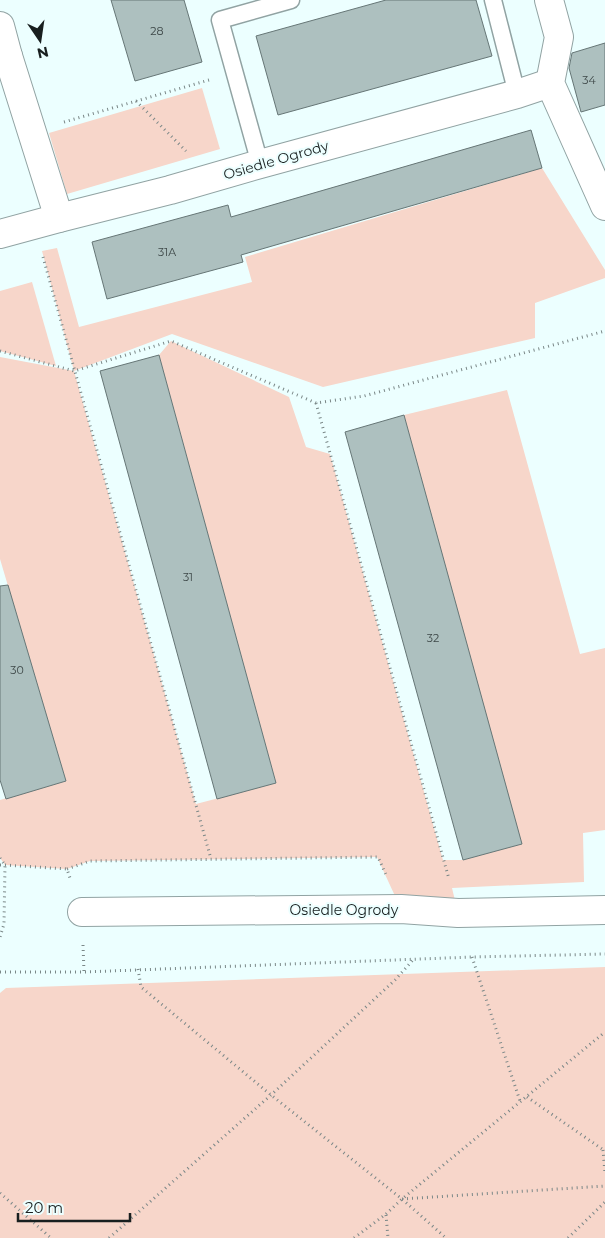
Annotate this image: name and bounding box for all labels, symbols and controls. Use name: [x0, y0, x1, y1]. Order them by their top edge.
north arrow: [15, 15, 65, 65]
house number: 28: [150, 24, 164, 38]
text: N: [35, 43, 50, 63]
house number: 34: [582, 73, 596, 87]
street label: Osiedle Ogrody: [221, 136, 331, 184]
house number: 31A: [158, 245, 176, 259]
house number: 31: [183, 570, 193, 584]
house number: 32: [427, 631, 439, 645]
house number: 30: [10, 663, 24, 677]
street label: Osiedle Ogrody: [290, 901, 399, 919]
scale bar: [18, 1190, 130, 1222]
text: 20 m: [25, 1198, 63, 1217]

